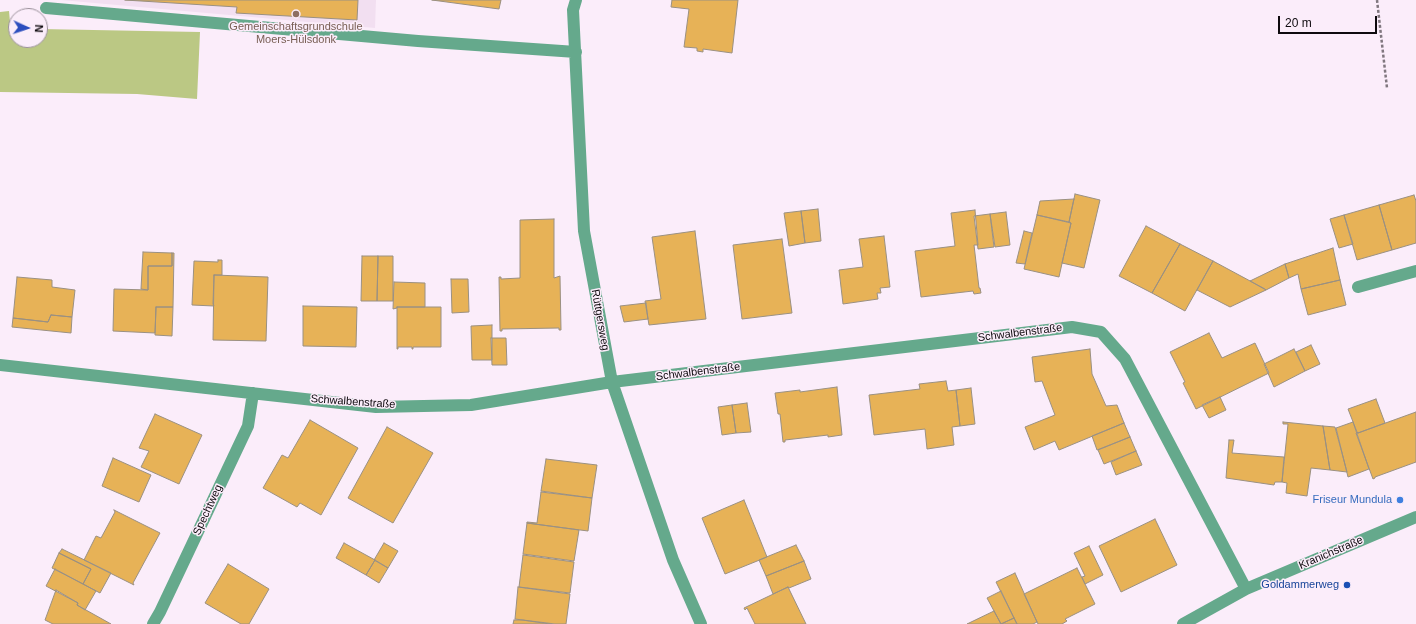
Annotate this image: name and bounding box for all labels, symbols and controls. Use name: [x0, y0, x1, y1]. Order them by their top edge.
north arrow: [8, 8, 48, 48]
scale bar: [1280, 8, 1379, 34]
marker: Gemeinschaftsgrundschule Moers-Hülsdonk: [291, 9, 301, 19]
text: 20 m: [1285, 16, 1312, 30]
place label: Gemeinschaftsgrundschule Moers-Hülsdonk: [229, 20, 363, 46]
text: N: [33, 24, 45, 33]
street label: Rüttgersweg: [588, 288, 612, 352]
street label: Schwalbenstraße: [977, 321, 1063, 345]
street label: Schwalbenstraße: [655, 360, 741, 384]
street label: Schwalbenstraße: [310, 392, 396, 412]
street label: Spechtweg: [191, 483, 225, 537]
place label: Friseur Mundula: [1313, 493, 1392, 507]
marker: Friseur Mundula: [1395, 495, 1405, 505]
street label: Kranichstraße: [1297, 534, 1365, 572]
place label: Goldammerweg: [1261, 578, 1339, 592]
marker: Goldammerweg: [1342, 580, 1352, 590]

